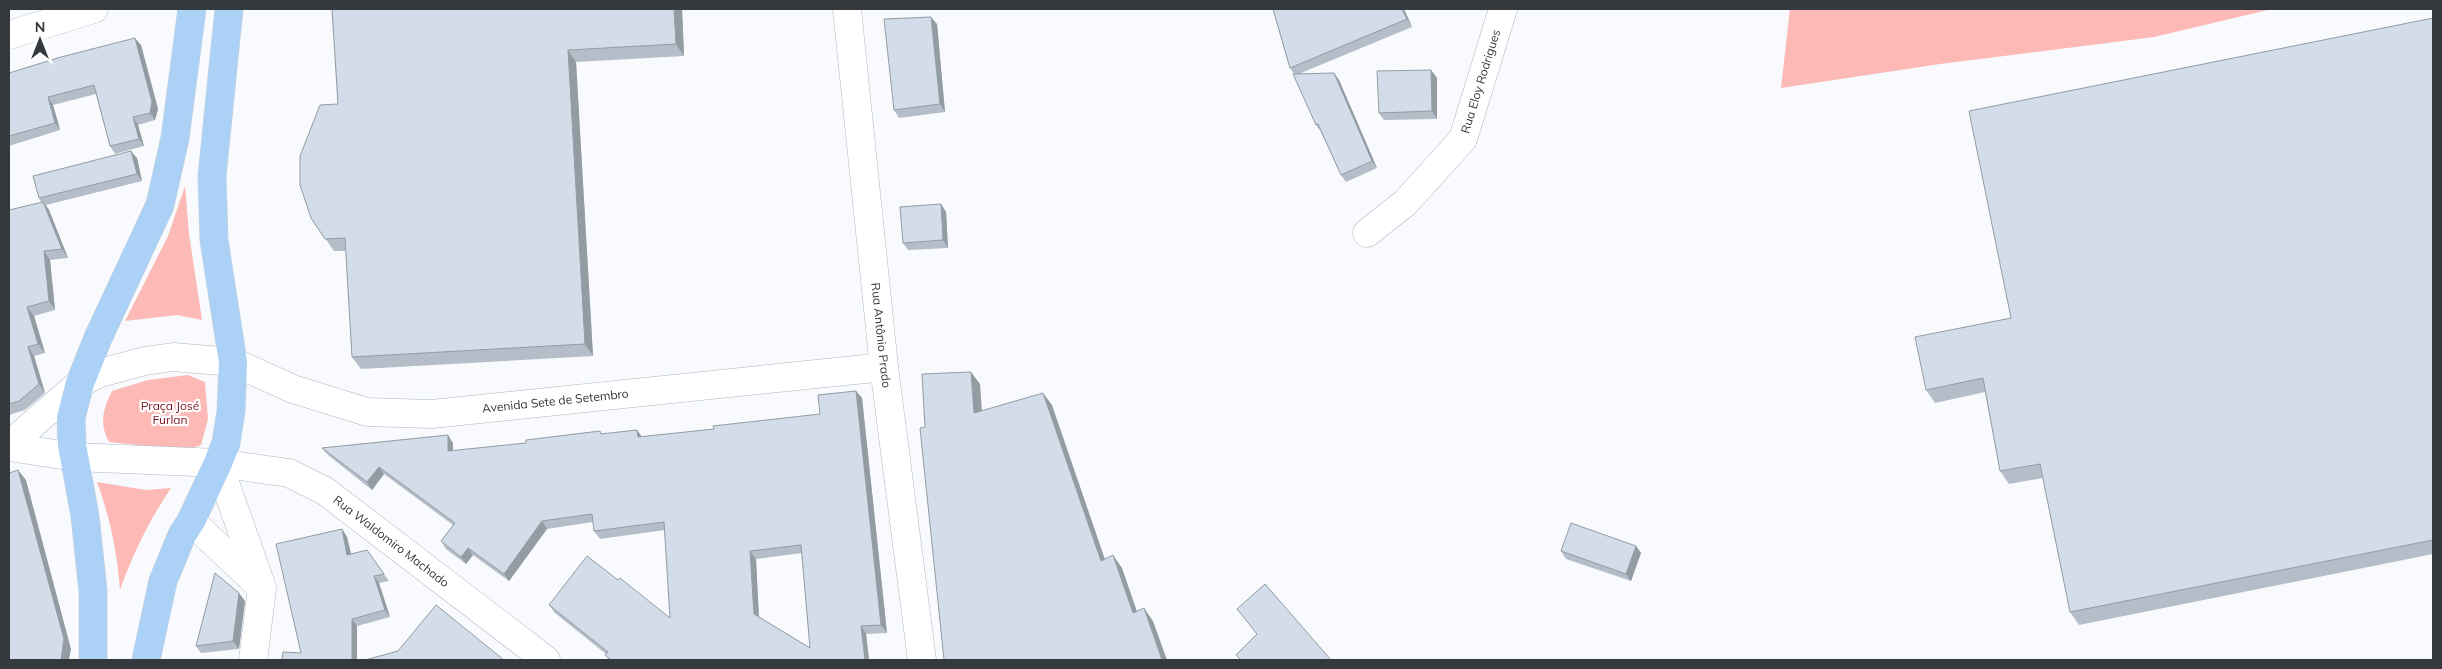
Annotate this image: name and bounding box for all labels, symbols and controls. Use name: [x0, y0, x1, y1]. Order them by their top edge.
north arrow: [15, 15, 65, 65]
text: N: [35, 18, 45, 36]
street label: Rua Eloy Rodrigues: [1457, 27, 1503, 135]
street label: Rua Antônio Prado: [868, 282, 895, 389]
street label: Avenida Sete de Setembro: [481, 386, 629, 416]
park label: Praça José Furlan: [141, 398, 199, 427]
street label: Rua Waldomiro Machado: [330, 492, 452, 590]

